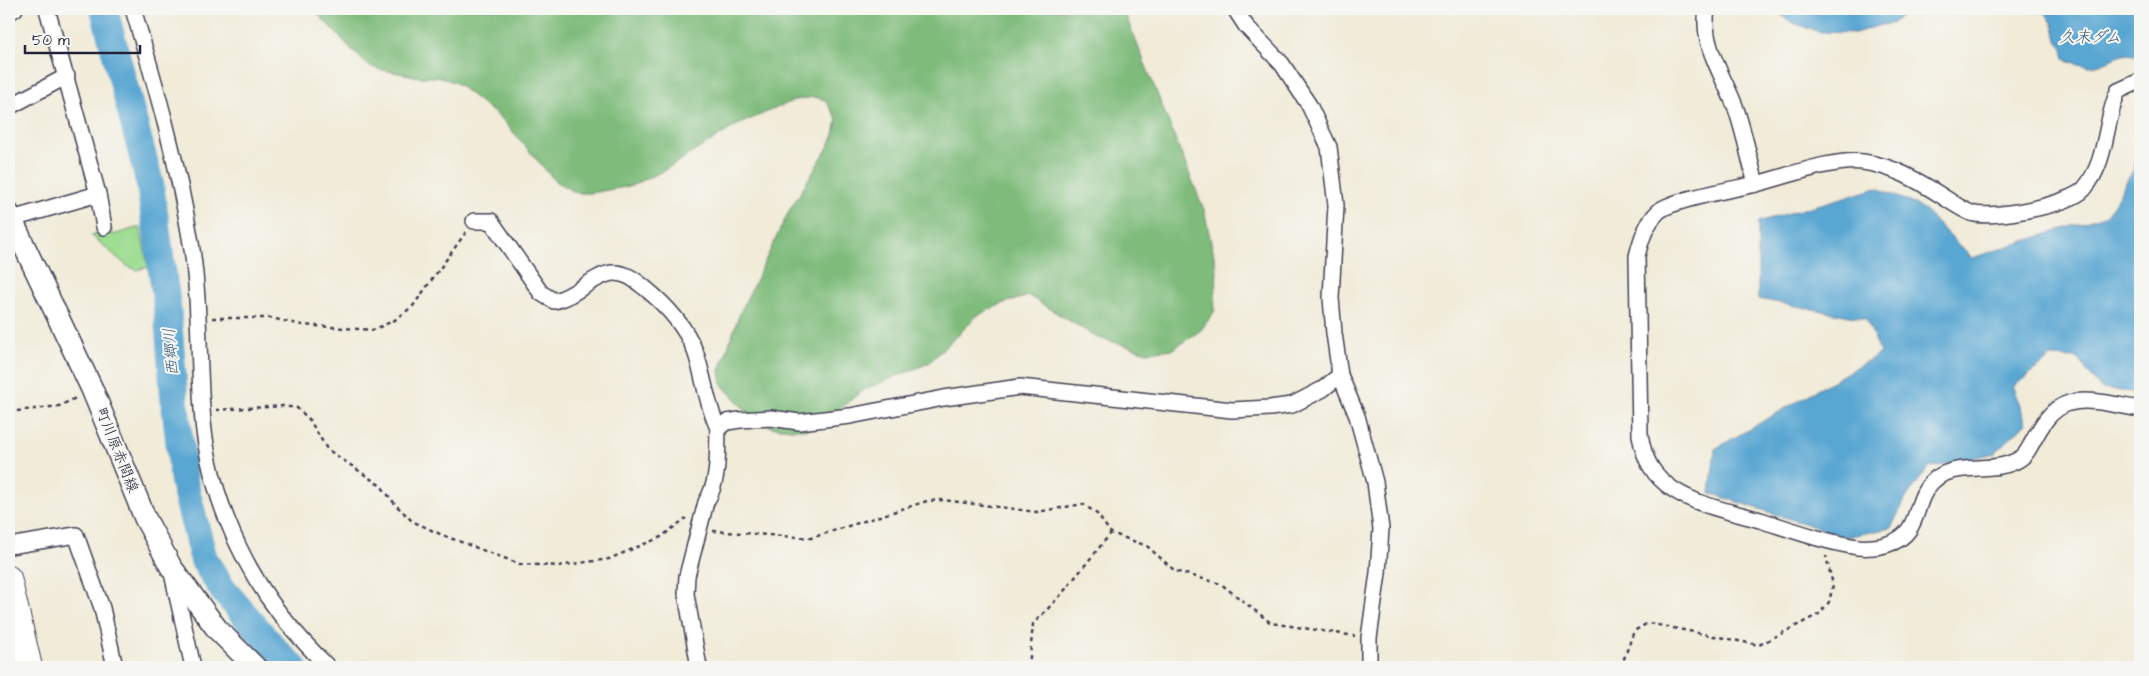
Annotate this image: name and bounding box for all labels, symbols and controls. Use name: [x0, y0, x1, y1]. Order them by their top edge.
scale bar: [25, 22, 140, 54]
water label: 久末ダム: [2059, 26, 2121, 48]
text: 50 m: [32, 30, 70, 51]
water label: 西郷川: [158, 327, 184, 377]
street label: 町川原赤間線: [90, 404, 144, 496]

